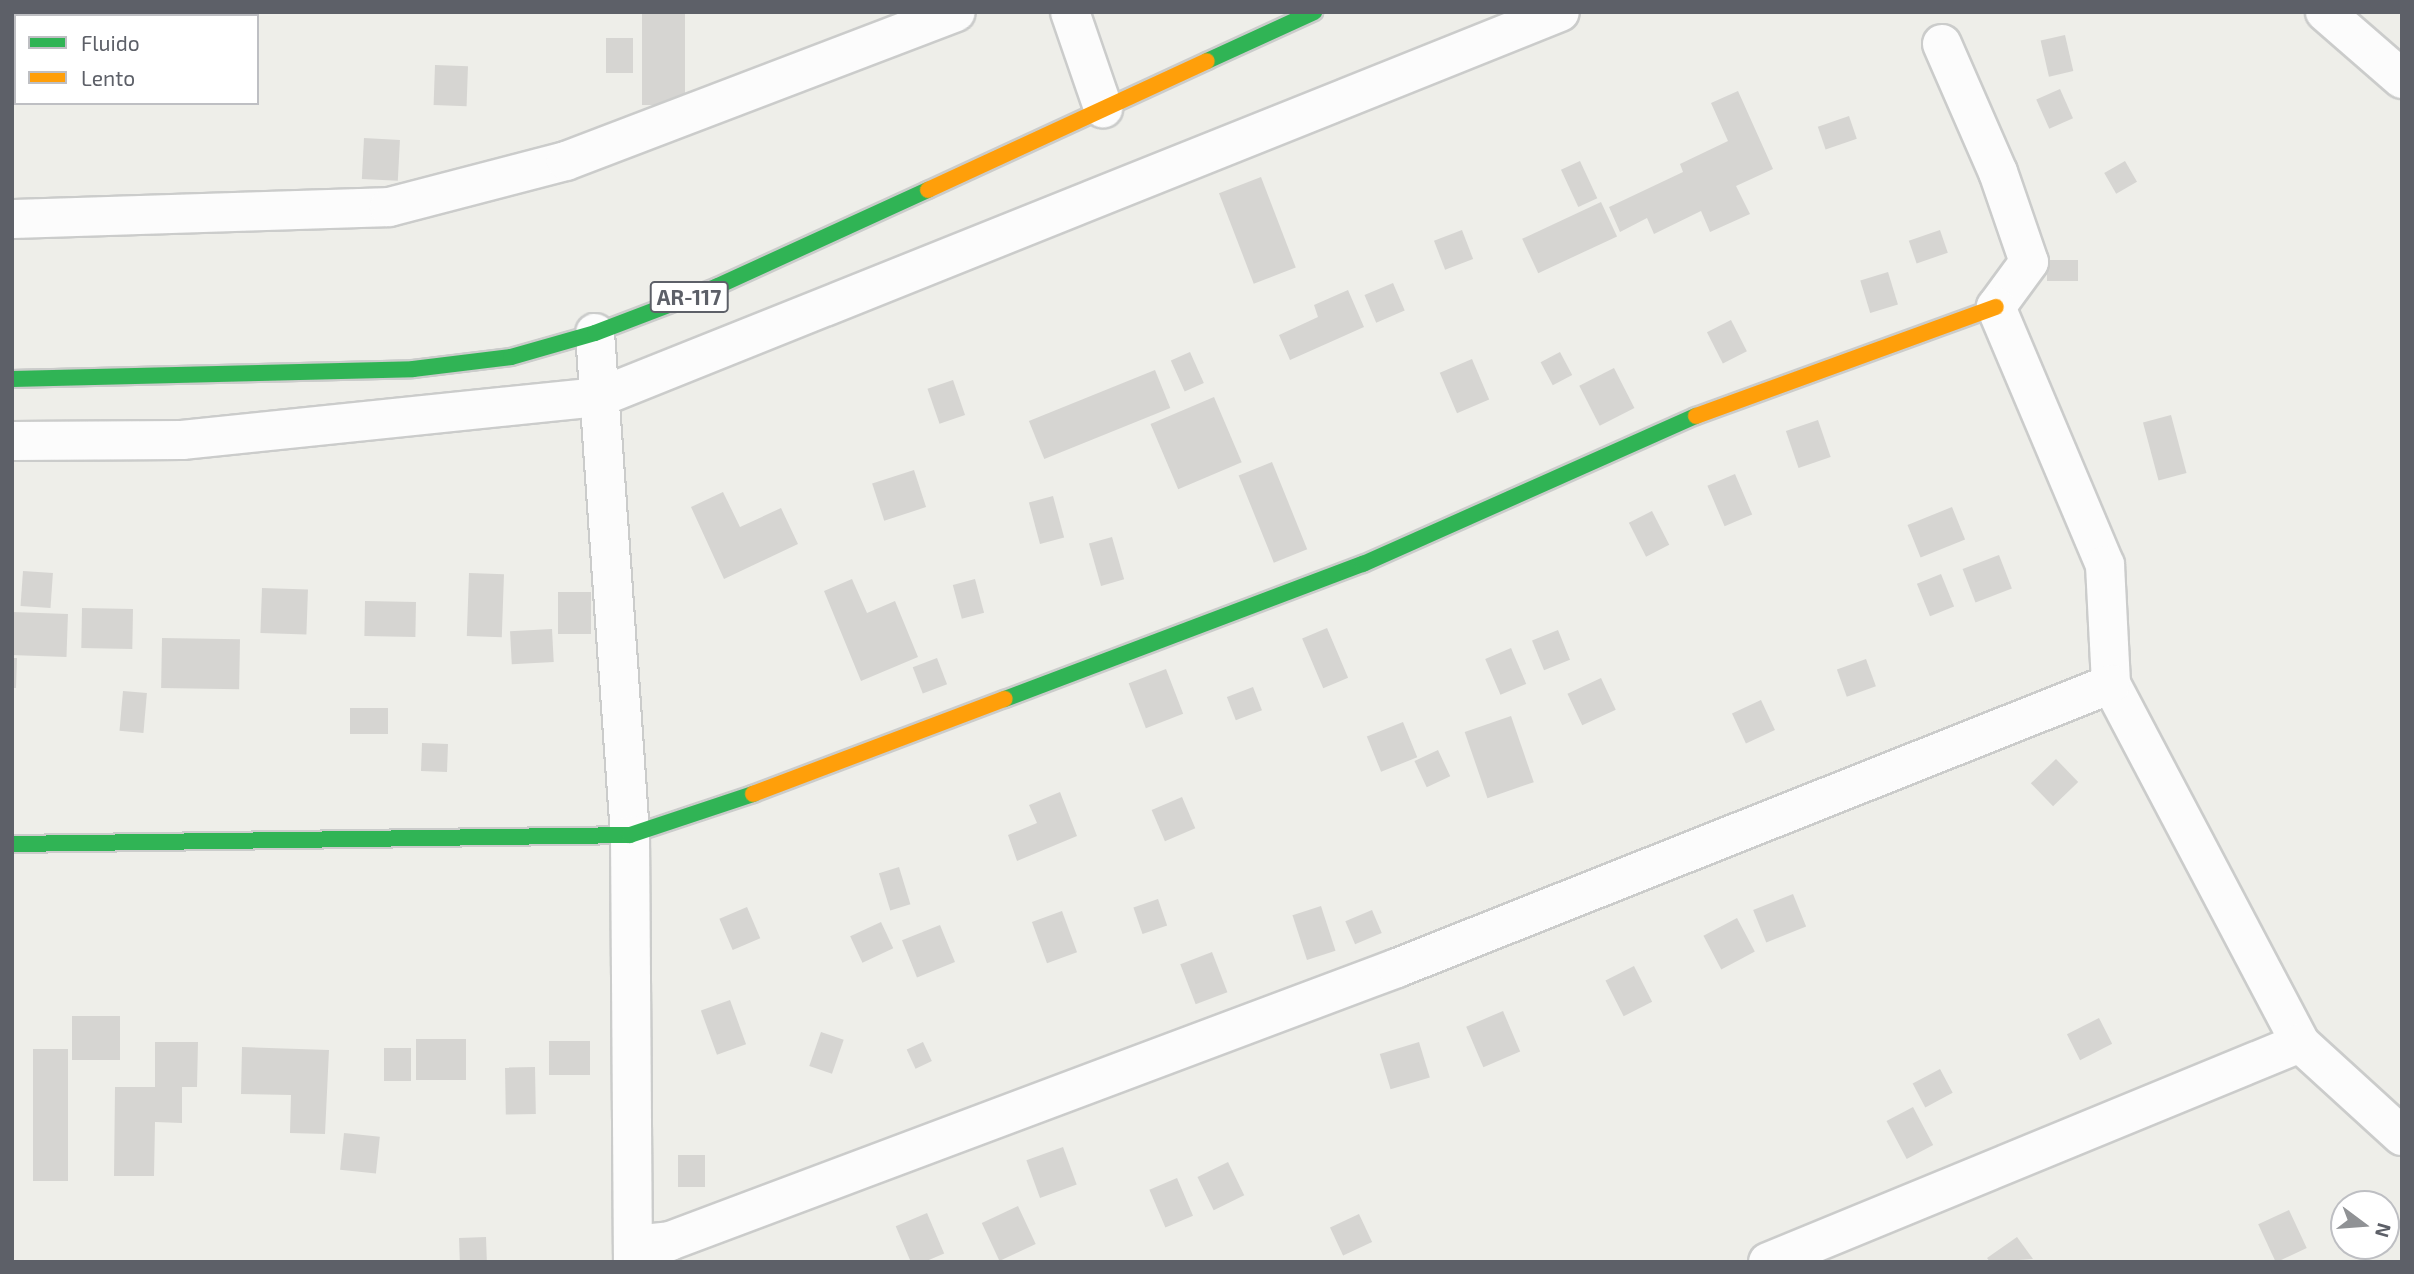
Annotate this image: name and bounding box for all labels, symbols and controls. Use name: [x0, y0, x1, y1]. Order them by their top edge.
legend: [14, 14, 259, 105]
text: Fluido: [81, 30, 140, 55]
text: Lento: [81, 65, 135, 90]
road number: AR-117: [649, 280, 729, 314]
north arrow: [2330, 1190, 2400, 1260]
text: N: [2371, 1221, 2397, 1240]

